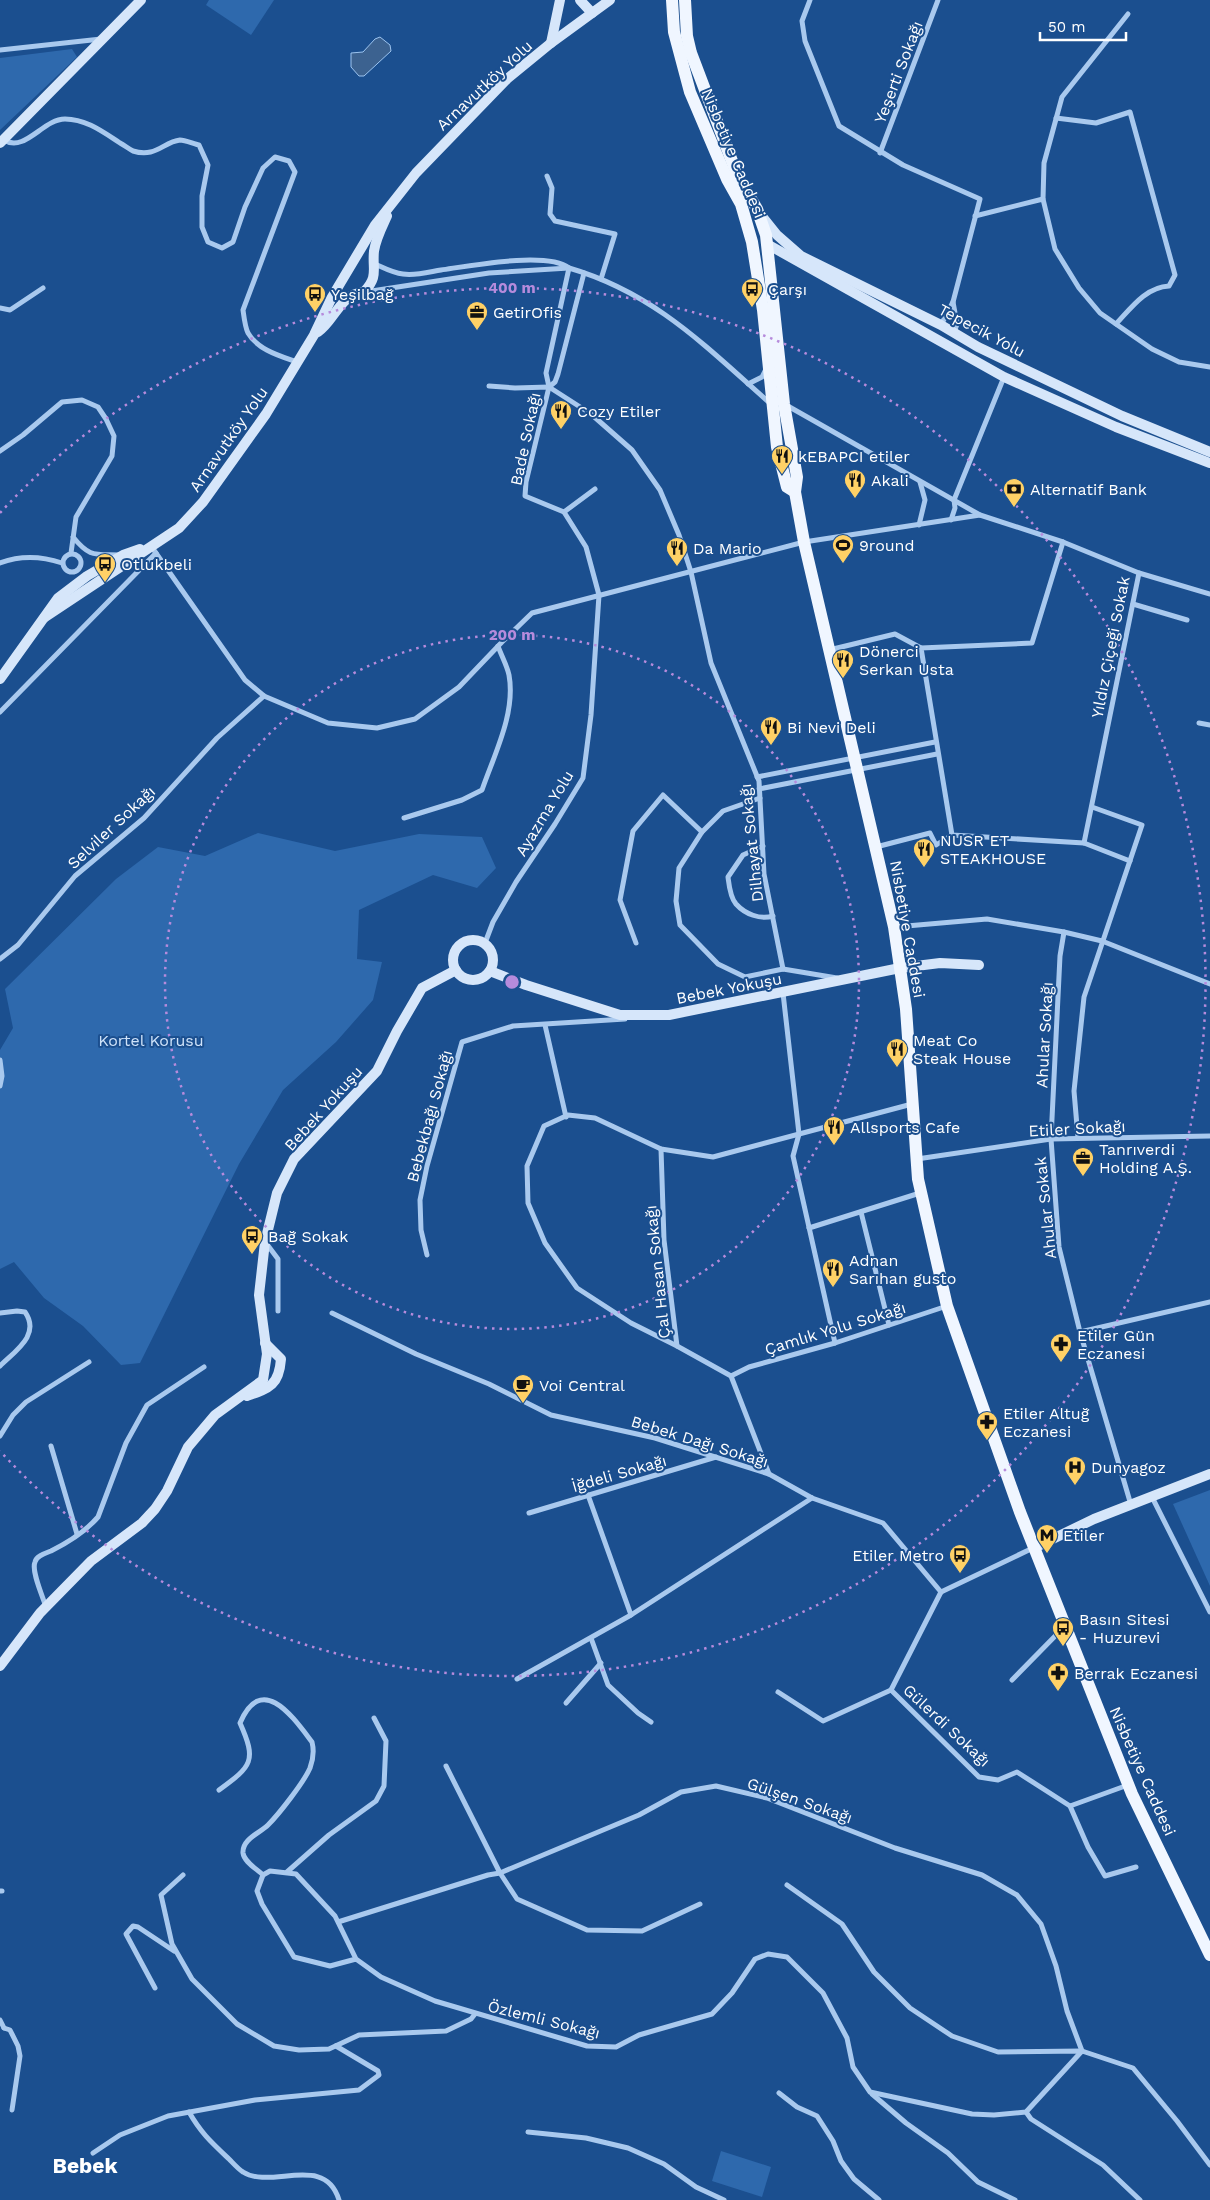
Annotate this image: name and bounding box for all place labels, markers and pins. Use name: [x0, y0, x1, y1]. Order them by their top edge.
bus stop icon: Çarşı: [740, 277, 764, 308]
place label: Çarşı: [768, 280, 807, 299]
bus stop icon: Yeşilbağ: [303, 282, 327, 313]
place label: Yeşilbağ: [331, 285, 394, 304]
office icon: GetirOfis: [465, 300, 489, 331]
place label: GetirOfis: [493, 303, 562, 322]
restaurant icon: Cozy Etiler: [549, 399, 573, 430]
place label: Cozy Etiler: [577, 402, 661, 421]
restaurant icon: kEBAPCI etiler: [770, 444, 794, 475]
place label: kEBAPCI etiler: [798, 447, 910, 466]
restaurant icon: Akali: [843, 468, 867, 499]
place label: Akali: [871, 471, 909, 490]
bank icon: Alternatif Bank: [1002, 477, 1026, 508]
place label: Alternatif Bank: [1030, 480, 1147, 499]
sports icon: 9round: [831, 533, 855, 564]
restaurant icon: Da Mario: [665, 536, 689, 567]
place label: 9round: [859, 536, 915, 555]
place label: Da Mario: [693, 539, 762, 558]
bus stop icon: Otlukbeli: [93, 552, 117, 583]
place label: Otlukbeli: [121, 555, 192, 574]
place label: Dönerci Serkan Usta: [859, 642, 954, 679]
restaurant icon: Dönerci Serkan Usta: [831, 648, 855, 679]
restaurant icon: Bi Nevi Deli: [759, 715, 783, 746]
place label: Bi Nevi Deli: [787, 718, 876, 737]
place label: NUSR ET STEAKHOUSE: [940, 831, 1046, 868]
restaurant icon: NUSR ET STEAKHOUSE: [912, 837, 936, 868]
centre of rings: [503, 973, 521, 991]
place label: Meat Co Steak House: [913, 1031, 1011, 1068]
restaurant icon: Meat Co Steak House: [885, 1037, 909, 1068]
restaurant icon: Allsports Cafe: [822, 1115, 846, 1146]
place label: Allsports Cafe: [850, 1118, 960, 1137]
place label: Tanrıverdi Holding A.Ş.: [1099, 1140, 1192, 1177]
office icon: Tanrıverdi Holding A.Ş.: [1071, 1146, 1095, 1177]
bus stop icon: Bağ Sokak: [240, 1224, 264, 1255]
place label: Bağ Sokak: [268, 1227, 348, 1246]
place label: Adnan Sarıhan gusto: [849, 1251, 956, 1288]
restaurant icon: Adnan Sarıhan gusto: [821, 1257, 845, 1288]
place label: Etiler Gün Eczanesi: [1077, 1326, 1155, 1363]
pharmacy icon: Etiler Gün Eczanesi: [1049, 1332, 1073, 1363]
cafe icon: Voi Central: [511, 1373, 535, 1404]
place label: Voi Central: [539, 1376, 625, 1395]
place label: Etiler Altuğ Eczanesi: [1003, 1404, 1090, 1441]
pharmacy icon: Etiler Altuğ Eczanesi: [975, 1410, 999, 1441]
hospital icon: Dunyagoz: [1063, 1455, 1087, 1486]
place label: Dunyagoz: [1091, 1458, 1166, 1477]
metro station icon: Etiler: [1035, 1523, 1059, 1554]
place label: Etiler: [1063, 1526, 1105, 1545]
bus stop icon: Etiler Metro: [948, 1543, 972, 1574]
place label: Etiler Metro: [852, 1546, 944, 1565]
place label: Basın Sitesi - Huzurevi: [1079, 1610, 1170, 1647]
bus stop icon: Basın Sitesi - Huzurevi: [1051, 1616, 1075, 1647]
pharmacy icon: Berrak Eczanesi: [1046, 1661, 1070, 1692]
place label: Berrak Eczanesi: [1074, 1664, 1198, 1683]

